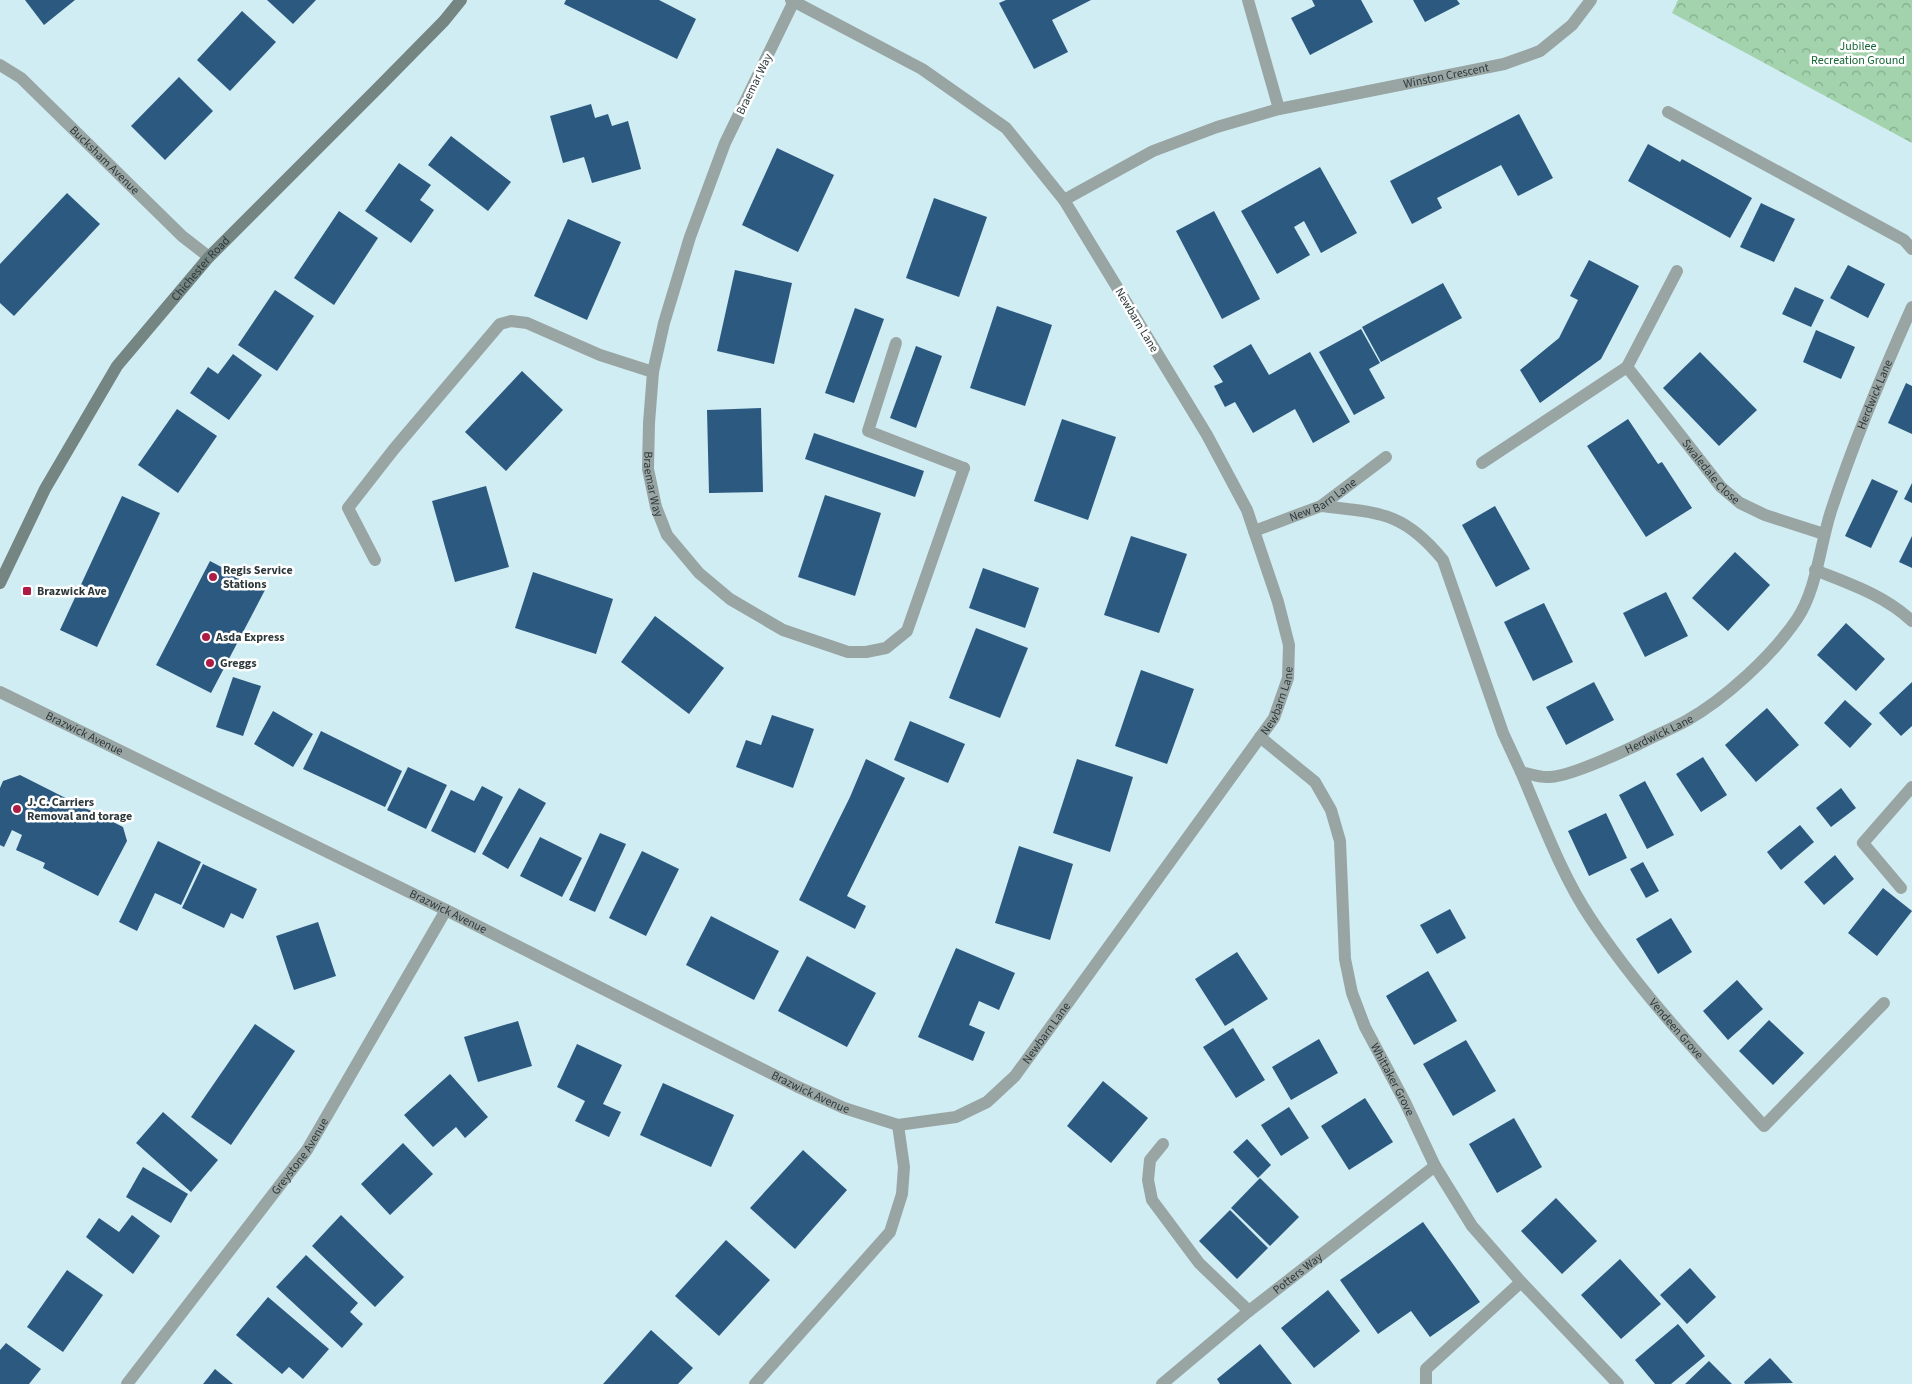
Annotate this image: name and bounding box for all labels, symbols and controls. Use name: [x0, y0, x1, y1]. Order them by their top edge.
park label: Jubilee Recreation Ground: [1811, 38, 1905, 69]
street label: Braemar Way: [732, 50, 777, 118]
street label: Winston Crescent: [1402, 59, 1491, 93]
street label: Bucksham Avenue: [66, 122, 143, 199]
street label: Chichester Road: [167, 233, 234, 305]
street label: Newbarn Lane: [1111, 285, 1163, 356]
street label: Herdwick Lane: [1853, 357, 1897, 432]
street label: Swaledale Close: [1677, 436, 1743, 508]
street label: Braemar Way: [639, 451, 667, 520]
street label: New Barn Lane: [1287, 474, 1360, 526]
place label: Regis Service Stations: [223, 562, 293, 593]
marker: Regis Service Stations: [207, 571, 219, 583]
place label: Brazwick Ave: [37, 583, 107, 600]
marker: Brazwick Ave: [21, 585, 33, 597]
place label: Asda Express: [215, 629, 285, 646]
marker: Asda Express: [200, 631, 212, 643]
place label: Greggs: [220, 655, 257, 672]
marker: Greggs: [204, 657, 216, 669]
street label: Newbarn Lane: [1256, 666, 1297, 739]
street label: Brazwick Avenue: [43, 708, 126, 760]
street label: Herdwick Lane: [1622, 711, 1697, 758]
place label: J. C. Carriers Removal and torage: [27, 794, 132, 825]
marker: J. C. Carriers Removal and torage: [11, 803, 23, 815]
street label: Brazwick Avenue: [406, 885, 490, 938]
street label: Vendeen Grove: [1645, 995, 1707, 1063]
street label: Newbarn Lane: [1018, 999, 1075, 1068]
street label: Whittaker Grove: [1366, 1040, 1418, 1119]
street label: Brazwick Avenue: [768, 1067, 852, 1118]
street label: Greystone Avenue: [268, 1115, 333, 1199]
street label: Potters Way: [1269, 1249, 1327, 1298]

